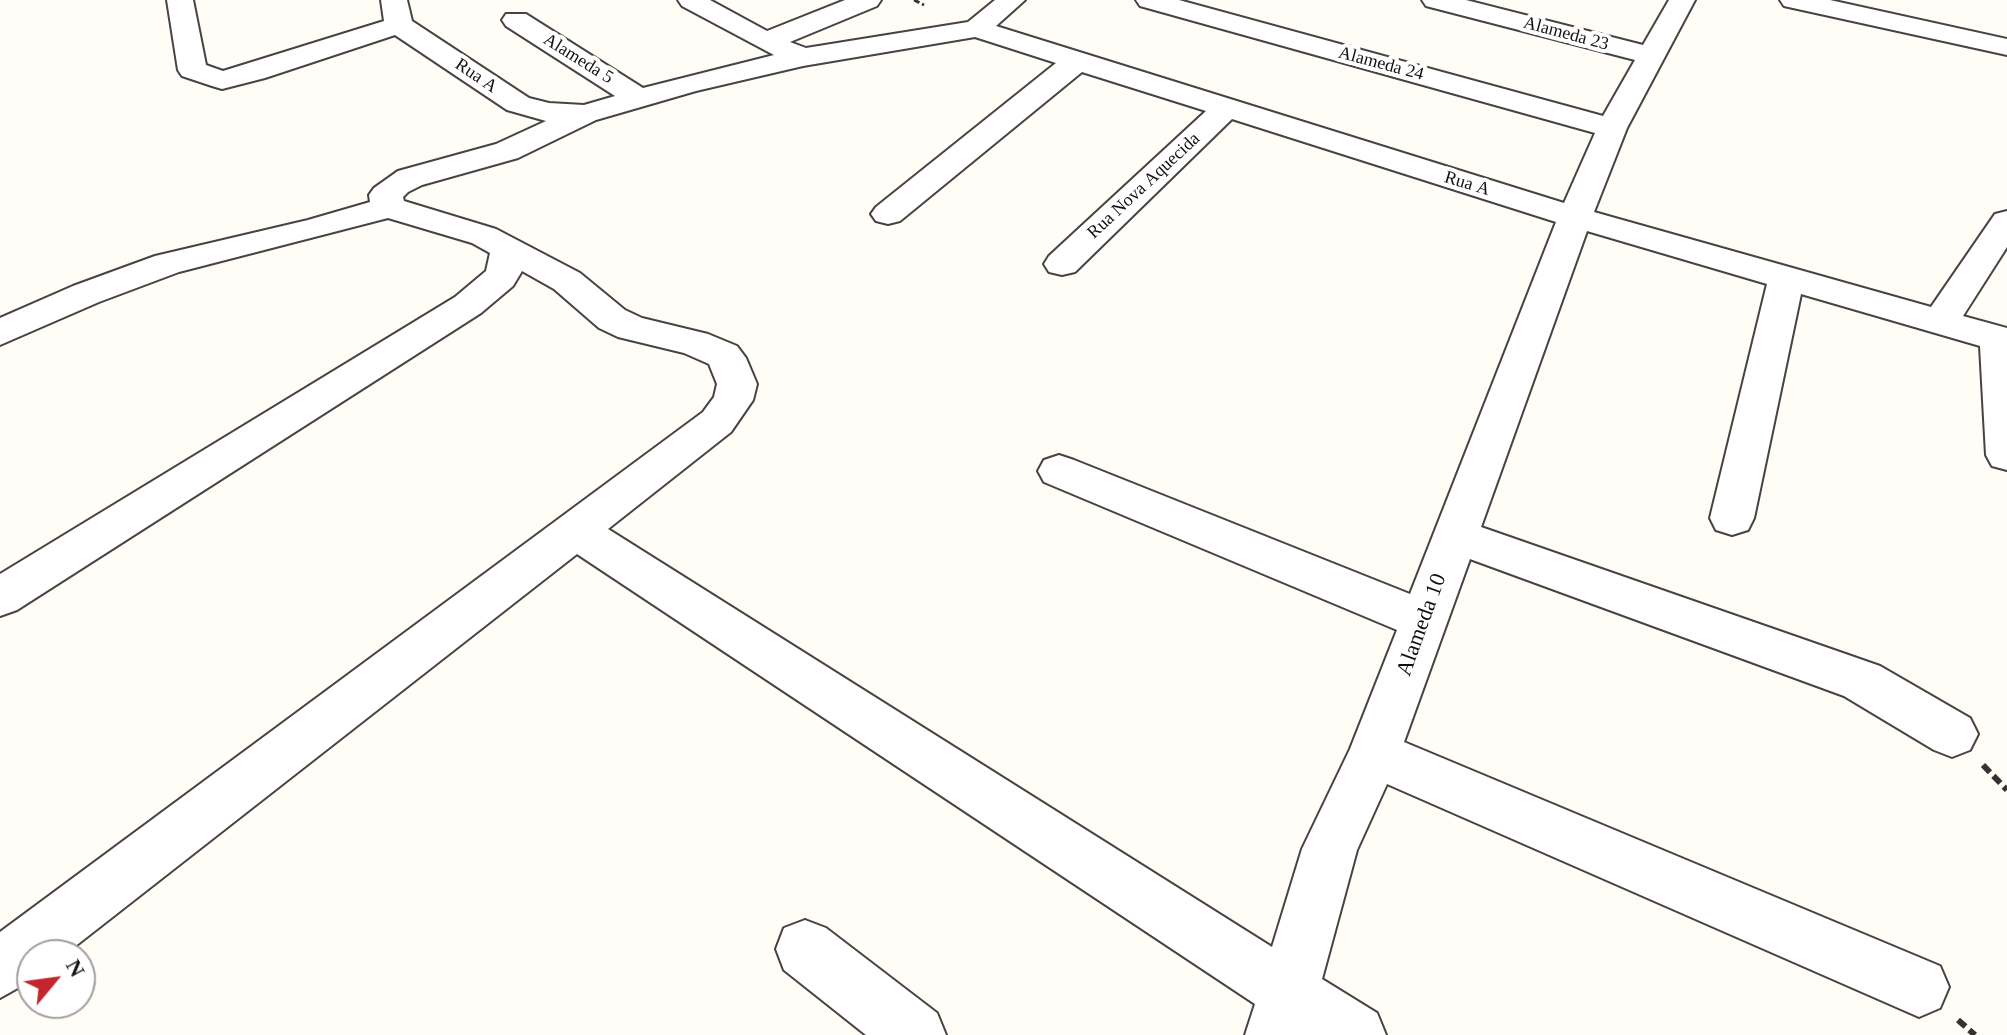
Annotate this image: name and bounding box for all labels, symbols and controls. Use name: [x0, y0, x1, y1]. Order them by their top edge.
street label: Alameda 23: [1521, 12, 1611, 56]
street label: Alameda 5: [539, 29, 617, 89]
street label: Alameda 24: [1336, 42, 1426, 86]
street label: Rua A: [451, 54, 501, 98]
street label: Rua Nova Aquecida: [1083, 128, 1205, 244]
street label: Rua A: [1442, 167, 1492, 201]
street label: Alameda 10: [1391, 570, 1453, 680]
north arrow: [16, 939, 96, 1019]
text: N: [61, 955, 90, 981]

